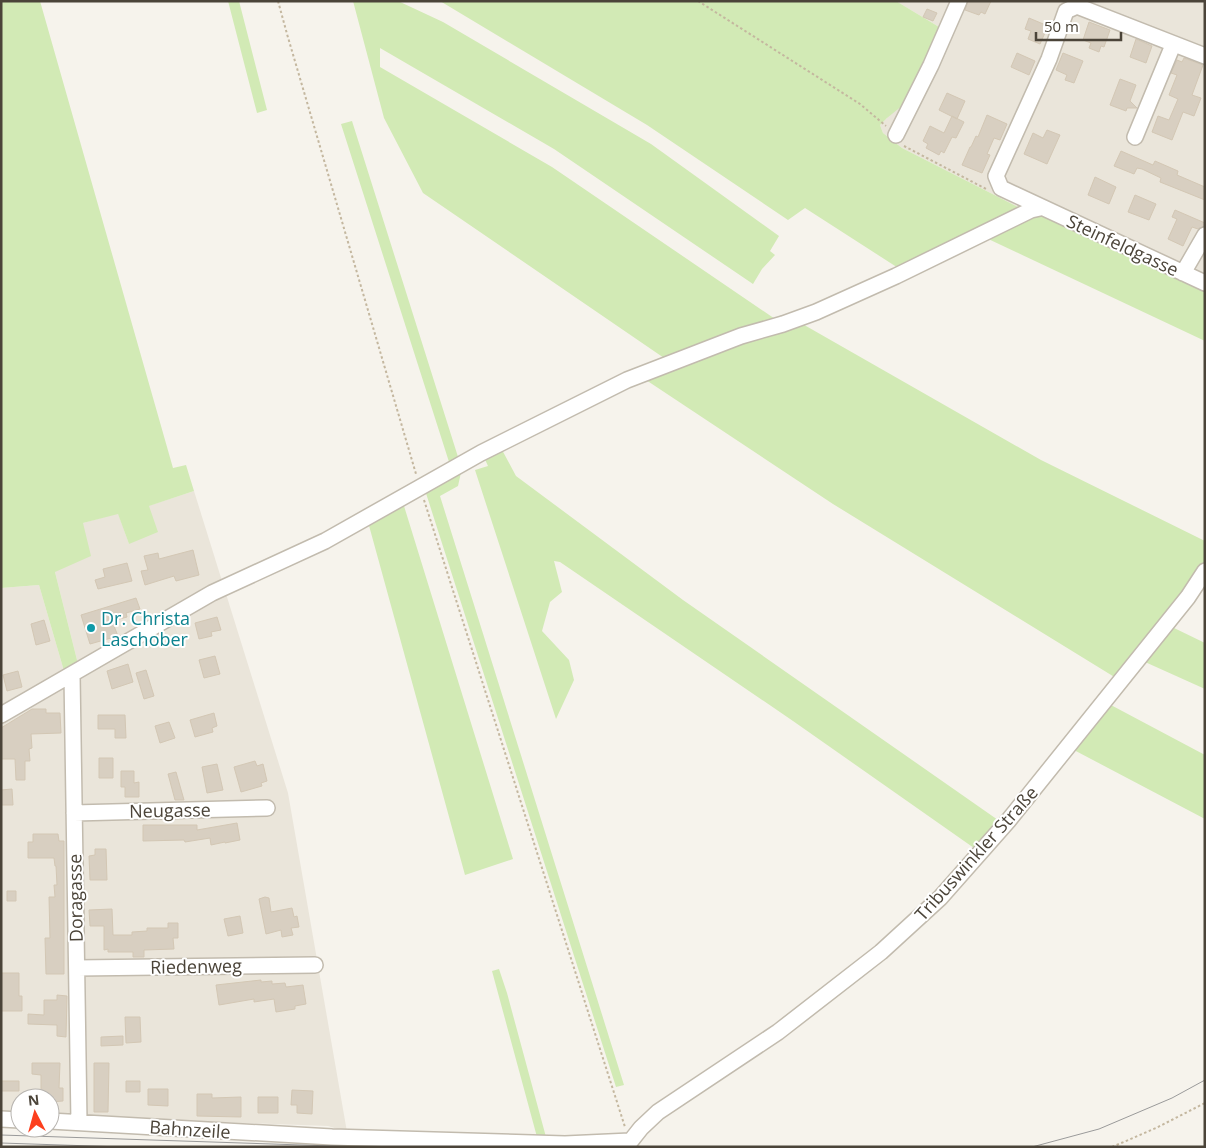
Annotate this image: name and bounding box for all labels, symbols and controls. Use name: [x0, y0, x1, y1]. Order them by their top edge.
scale bar: [1036, 10, 1121, 42]
text: 50 m: [1044, 16, 1079, 36]
street label: Steinfeldgasse: [1063, 209, 1183, 281]
place label: Dr. Christa Laschober: [101, 606, 190, 651]
marker: Dr. Christa Laschober: [85, 622, 97, 634]
street label: Tribuswinkler Straße: [909, 781, 1043, 925]
street label: Neugasse: [129, 797, 211, 823]
street label: Doragasse: [62, 854, 88, 942]
street label: Riedenweg: [150, 953, 242, 979]
north arrow: [10, 1088, 60, 1138]
text: N: [27, 1090, 40, 1110]
street label: Bahnzeile: [149, 1114, 231, 1144]

